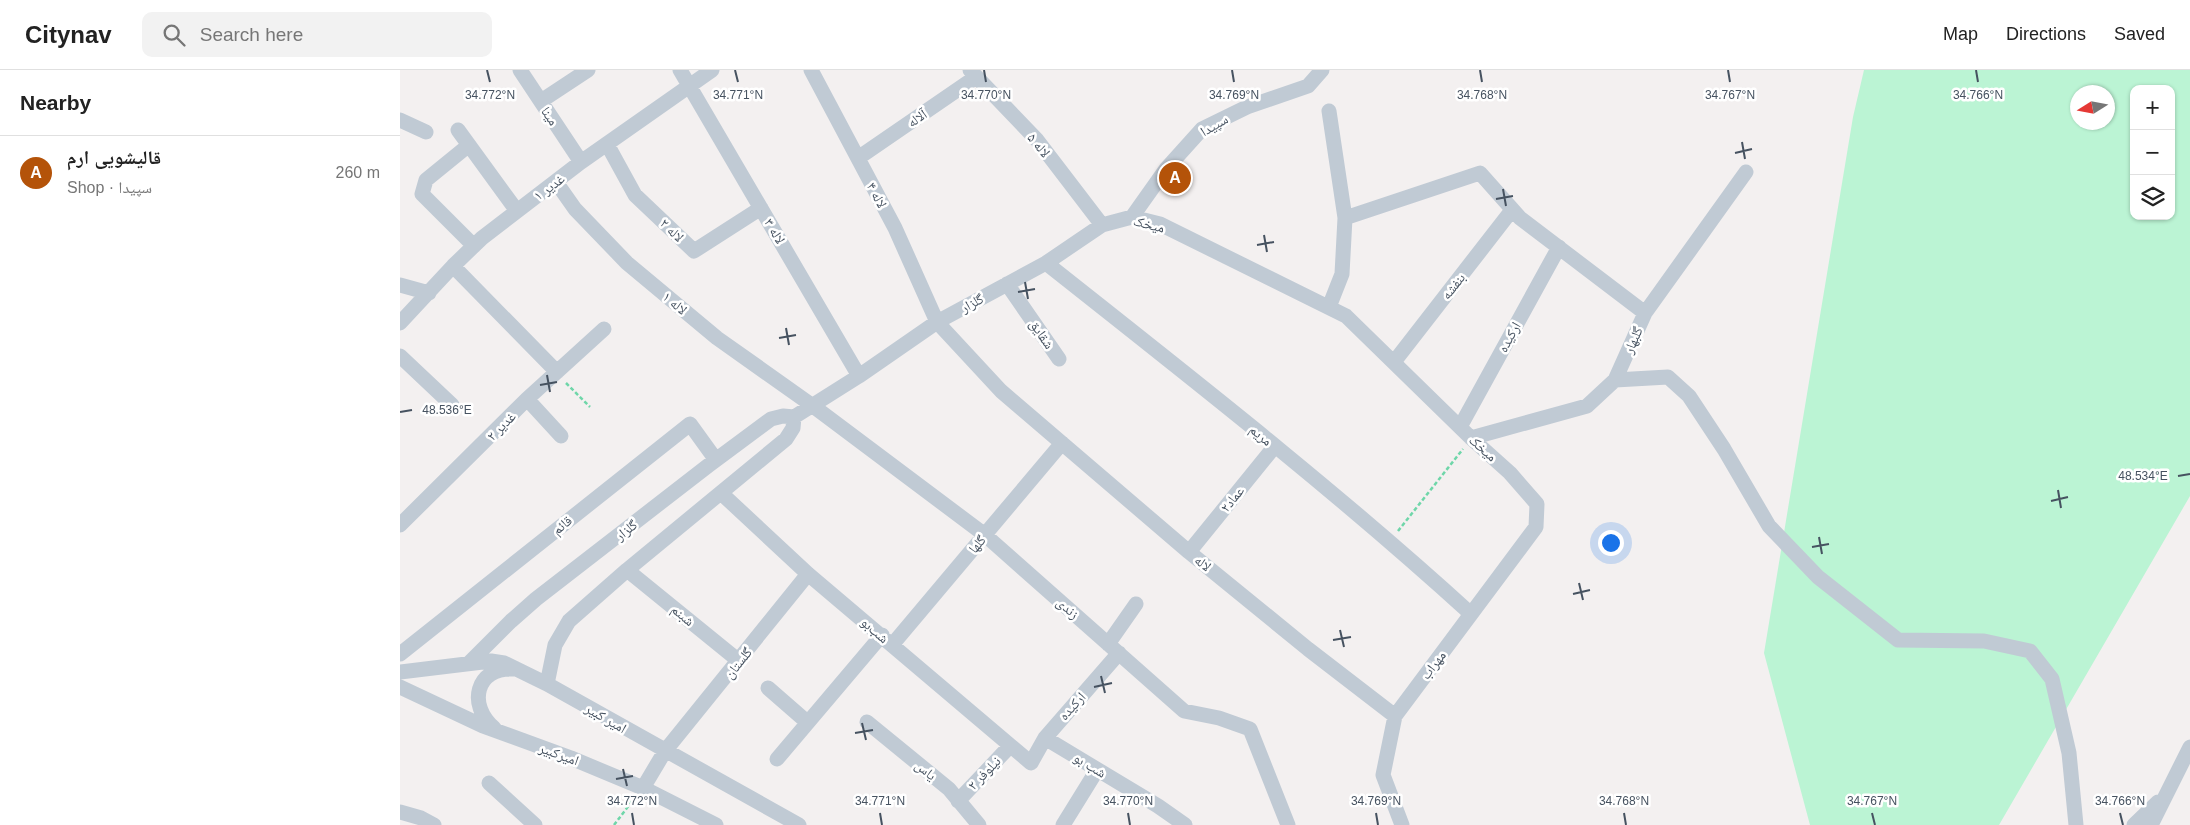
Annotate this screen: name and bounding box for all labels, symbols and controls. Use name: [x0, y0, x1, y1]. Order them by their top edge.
search box: [142, 12, 492, 57]
text: Citynav: [25, 21, 112, 48]
icon: search: [160, 21, 188, 49]
text: Search here: [200, 24, 303, 45]
text: Map: [1943, 24, 1978, 44]
text: Directions: [2006, 24, 2086, 44]
text: Saved: [2114, 24, 2165, 44]
north arrow: [2070, 85, 2115, 130]
map controls: [2130, 85, 2175, 220]
button: +: [2130, 85, 2175, 130]
text: 34.772°N: [465, 88, 515, 102]
text: 34.771°N: [713, 88, 763, 102]
text: 34.770°N: [961, 88, 1011, 102]
text: 34.769°N: [1209, 88, 1259, 102]
text: 34.768°N: [1457, 88, 1507, 102]
text: 34.767°N: [1705, 88, 1755, 102]
text: 34.766°N: [1953, 88, 2003, 102]
text: Nearby: [20, 91, 91, 114]
street label: مینا: [538, 104, 562, 128]
street label: آلاله: [904, 106, 930, 130]
street label: سپیدا: [1197, 111, 1231, 140]
street label: لاله ۵: [1024, 130, 1054, 160]
button: −: [2130, 130, 2175, 175]
text: قالیشویی ارم: [67, 147, 161, 168]
pin: A: [1159, 159, 1191, 197]
text: A: [30, 164, 42, 181]
text: 260 m: [336, 164, 380, 181]
street label: غدیر ۱: [530, 170, 568, 205]
button: layers: [2130, 175, 2175, 220]
text: Shop · سپیدا: [67, 179, 152, 196]
street label: لاله ۴: [864, 179, 890, 211]
street label: میخک: [1132, 212, 1166, 236]
street label: لاله ۲: [657, 215, 687, 245]
street label: لاله ۳: [761, 215, 789, 247]
street label: بنفشه: [1438, 270, 1469, 303]
street label: لاله ۱: [660, 288, 690, 318]
street label: گلزار: [957, 290, 987, 317]
street label: شقایق: [1025, 316, 1058, 353]
street label: ارکیده: [1494, 319, 1525, 355]
street label: گلبهار: [1620, 324, 1647, 357]
text: 48.536°E: [422, 403, 472, 417]
street label: غدیر ۲: [483, 408, 520, 445]
street label: مریم: [1245, 421, 1275, 450]
street label: میخک: [1466, 431, 1500, 465]
text: 48.534°E: [2118, 469, 2168, 483]
street label: عماد۲: [1217, 483, 1247, 515]
street label: قائم: [549, 512, 576, 539]
street label: گلزار: [611, 516, 641, 545]
your location: [1598, 530, 1624, 556]
street label: گلها: [965, 532, 989, 556]
street label: لاله: [1192, 552, 1214, 574]
street label: زندی: [1053, 594, 1082, 623]
street label: شبنم: [667, 601, 698, 631]
street label: شب‌بو: [857, 614, 892, 647]
street label: گلستان: [721, 644, 756, 682]
street label: مهراب: [1417, 648, 1450, 683]
street label: ارکیده: [1055, 689, 1089, 724]
street label: امیر کبیر: [581, 699, 629, 737]
street label: امیرکبیر: [536, 739, 581, 769]
street label: شب بو: [1070, 749, 1109, 782]
street label: نیلوفر ۲: [964, 753, 1005, 794]
street label: یاس: [912, 757, 940, 784]
text: 34.772°N: [607, 794, 657, 808]
text: 34.771°N: [855, 794, 905, 808]
text: 34.770°N: [1103, 794, 1153, 808]
text: 34.769°N: [1351, 794, 1401, 808]
text: 34.768°N: [1599, 794, 1649, 808]
text: 34.767°N: [1847, 794, 1897, 808]
text: 34.766°N: [2095, 794, 2145, 808]

